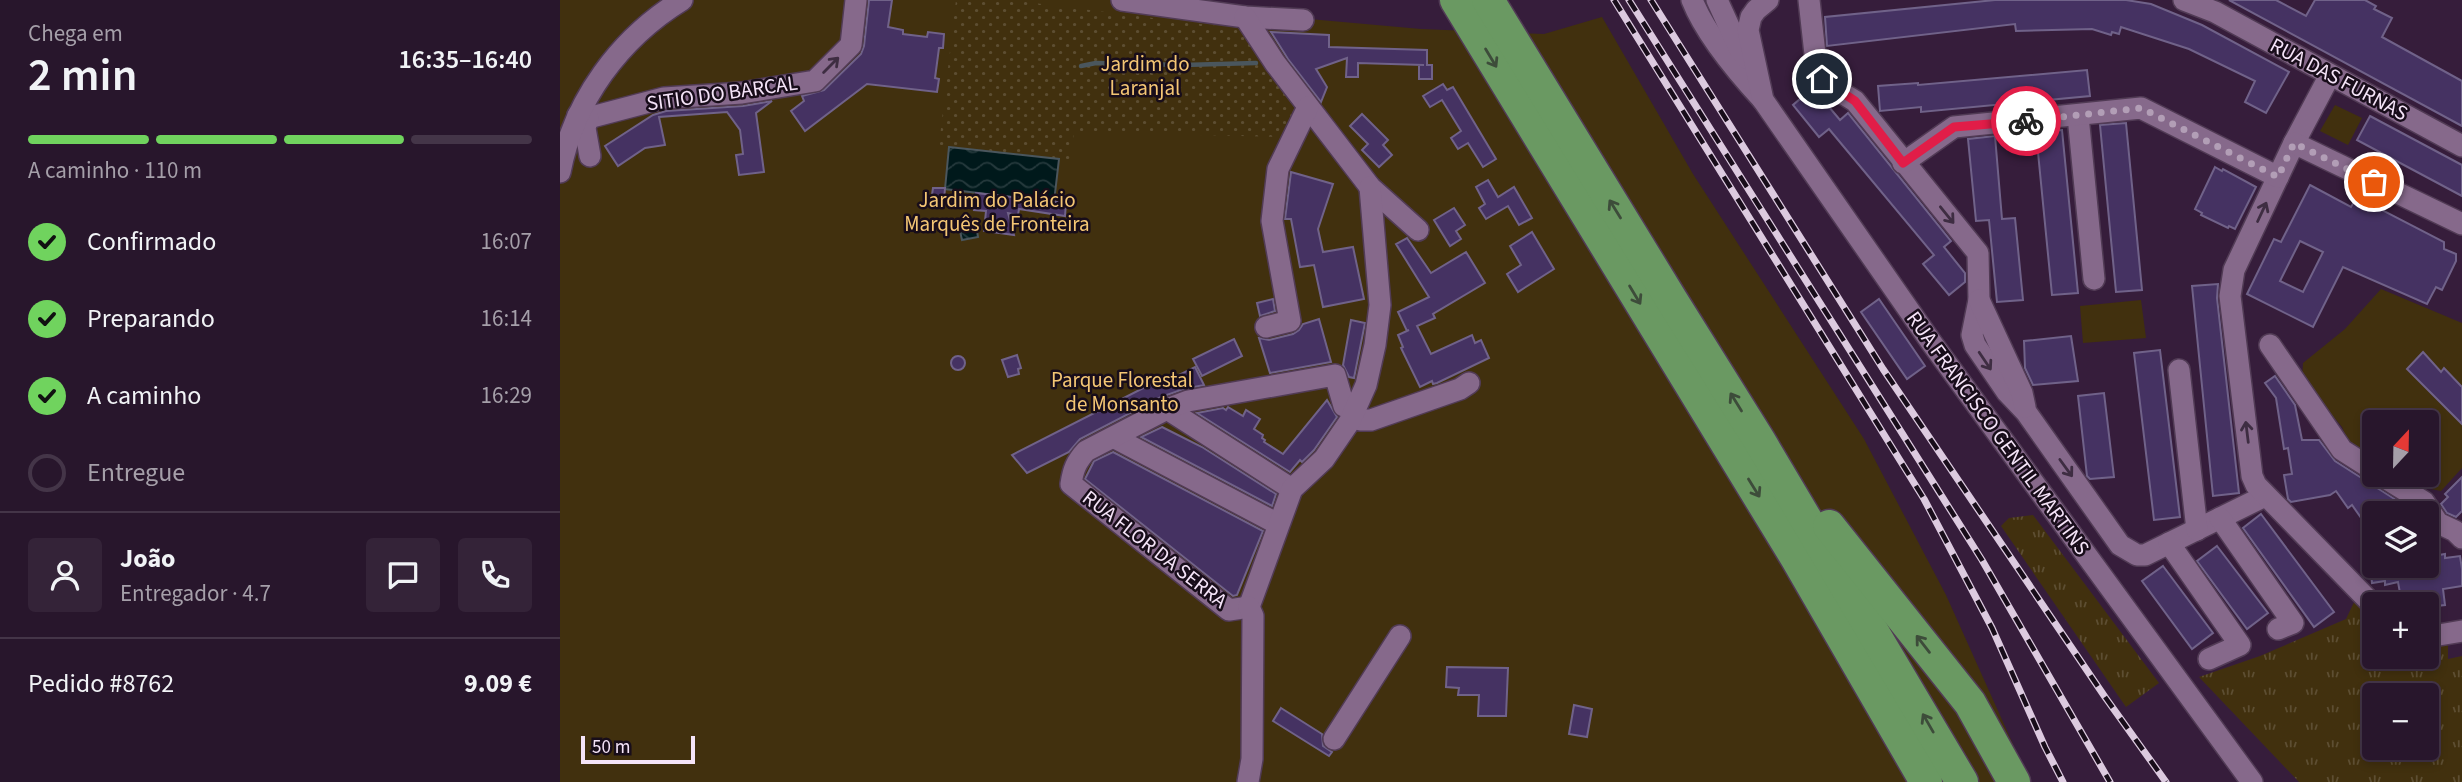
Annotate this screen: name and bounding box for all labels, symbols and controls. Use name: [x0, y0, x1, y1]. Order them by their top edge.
text: Chega em: [28, 17, 123, 50]
street label: RUA DAS FURNAS: [2265, 30, 2413, 128]
text: 16:35–16:40: [399, 41, 532, 78]
text: 2 min: [28, 43, 137, 108]
one-way arrow: [1485, 48, 1499, 68]
park label: Jardim do Laranjal: [1100, 49, 1190, 103]
pin: [1792, 49, 1852, 109]
one-way arrow: [822, 56, 839, 73]
icon: home: [1803, 60, 1841, 98]
street label: SITIO DO BARCAL: [645, 68, 799, 118]
courier: [1991, 86, 2061, 156]
icon: bike: [2007, 102, 2045, 140]
pin: [2344, 152, 2404, 212]
text: A caminho · 110 m: [28, 154, 202, 187]
icon: bag: [2355, 163, 2393, 201]
park label: Jardim do Palácio Marquês de Fronteira: [904, 185, 1090, 239]
one-way arrow: [1608, 199, 1622, 219]
one-way arrow: [2256, 202, 2269, 223]
one-way arrow: [1939, 206, 1954, 224]
icon: check: [28, 223, 66, 261]
text: Confirmado: [87, 223, 216, 260]
text: 16:07: [481, 225, 532, 258]
one-way arrow: [1628, 284, 1642, 304]
icon: check: [28, 300, 66, 338]
text: Preparando: [87, 300, 215, 337]
text: 16:14: [481, 302, 532, 335]
street label: RUA FRANCISCO GENTIL MARTINS: [1899, 305, 2097, 561]
one-way arrow: [1978, 351, 1993, 370]
park label: Parque Florestal de Monsanto: [1051, 365, 1193, 419]
icon: check: [28, 377, 66, 415]
text: A caminho: [87, 377, 201, 414]
text: 16:29: [481, 379, 532, 412]
one-way arrow: [1728, 392, 1742, 412]
north arrow: [2362, 410, 2440, 486]
map controls: [2362, 410, 2439, 760]
one-way arrow: [2240, 421, 2253, 443]
text: Entregue: [87, 454, 185, 491]
one-way arrow: [2059, 458, 2073, 477]
one-way arrow: [1747, 478, 1761, 498]
street label: RUA FLOR DA SERRA: [1076, 483, 1234, 616]
button: layers: [2362, 501, 2439, 578]
button: person: [28, 538, 102, 612]
button: chat: [366, 538, 440, 612]
button: phone: [458, 538, 532, 612]
text: João: [120, 540, 176, 577]
text: Entregador · 4.7: [120, 577, 271, 610]
button: +: [2362, 592, 2439, 669]
one-way arrow: [1916, 635, 1931, 653]
text: Pedido #8762: [28, 665, 174, 702]
text: 9.09 €: [464, 665, 532, 702]
button: −: [2362, 683, 2439, 760]
one-way arrow: [1920, 714, 1934, 734]
scale bar: [581, 733, 695, 765]
text: 50 m: [592, 734, 630, 761]

